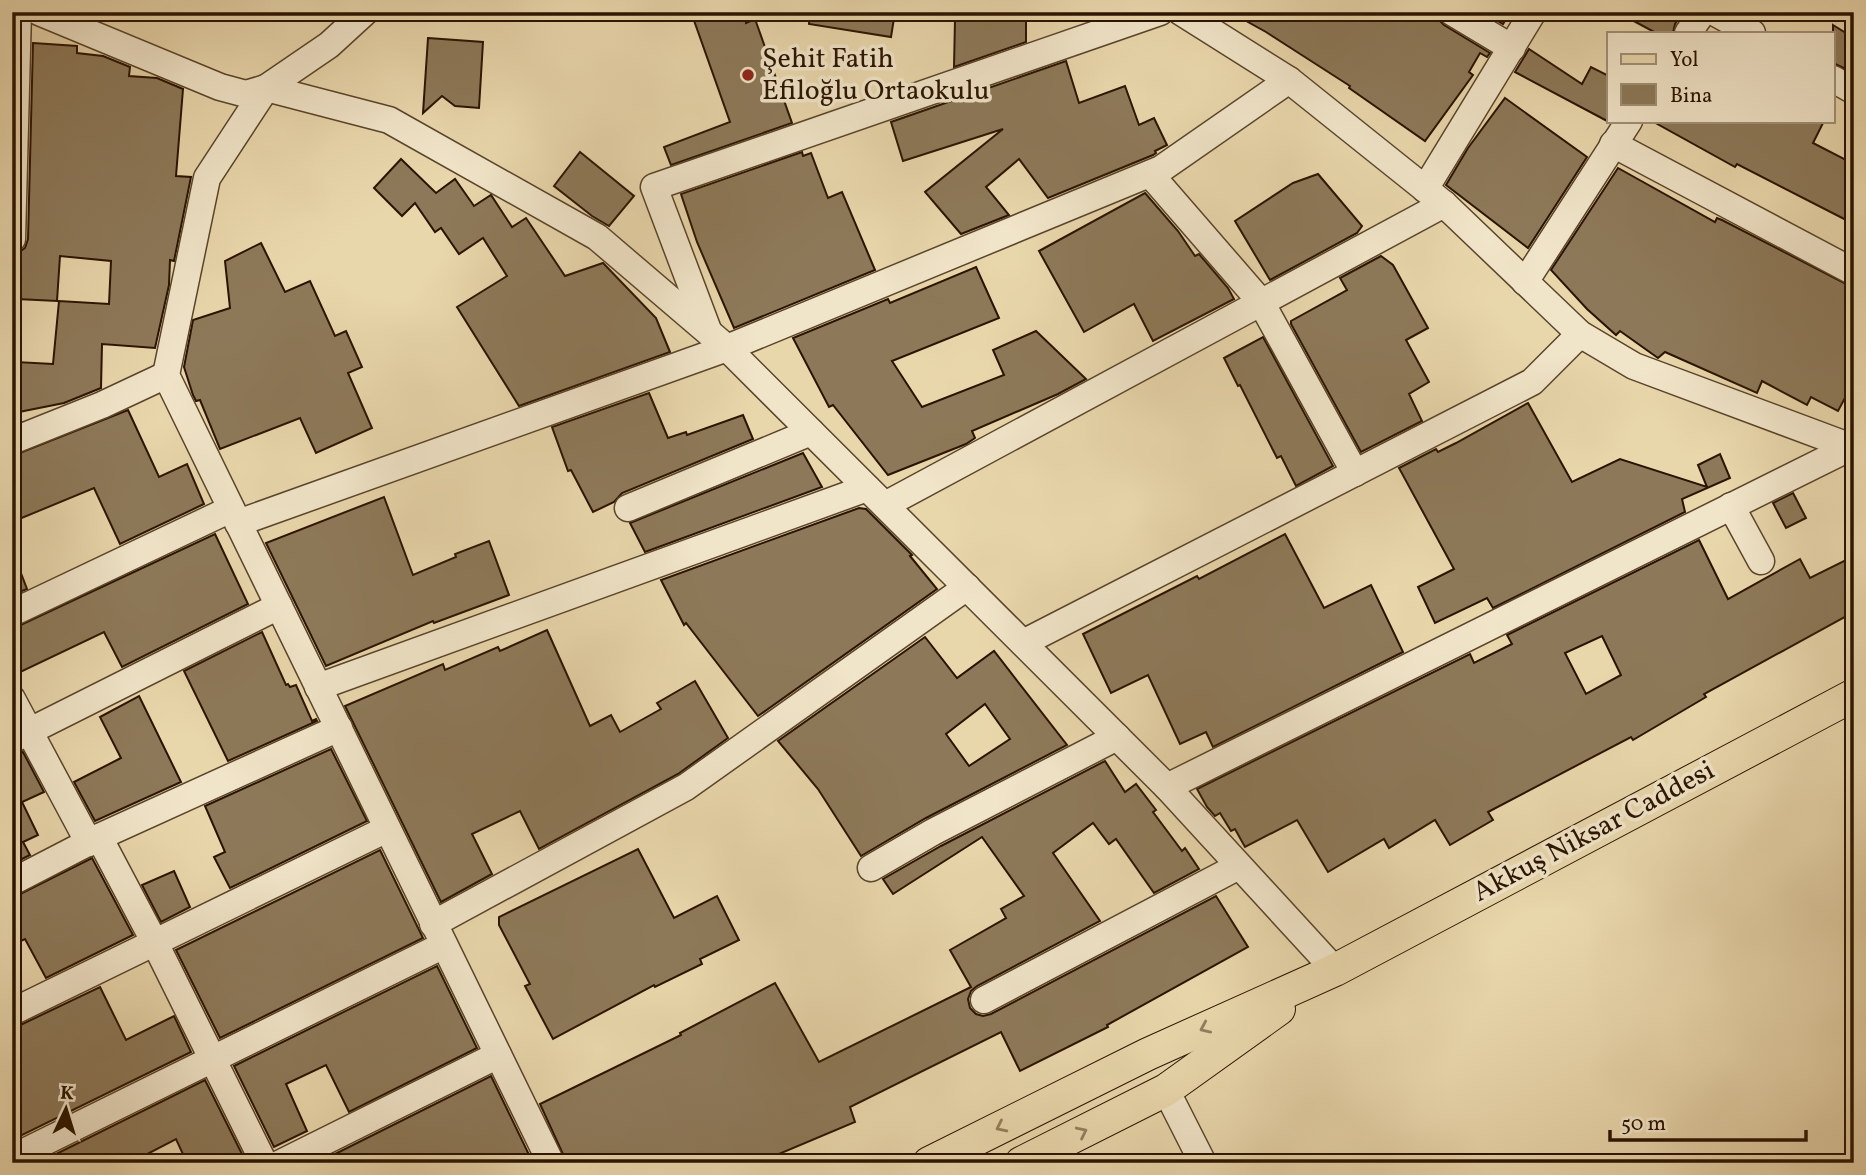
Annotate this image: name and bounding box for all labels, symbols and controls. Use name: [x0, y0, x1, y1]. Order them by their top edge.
legend: [1607, 32, 1834, 122]
place label: Şehit Fatih Efiloğlu Ortaokulu: [762, 40, 990, 111]
text: Yol: [1670, 46, 1699, 75]
marker: Şehit Fatih Efiloğlu Ortaokulu: [740, 67, 756, 83]
text: Bina: [1670, 82, 1712, 111]
street label: Akkuş Niksar Caddesi: [1466, 752, 1722, 912]
one-way arrow: [1200, 1020, 1213, 1034]
north arrow: [32, 1074, 102, 1144]
text: K: [59, 1081, 75, 1108]
scale bar: [1610, 1098, 1806, 1142]
text: 50 m: [1621, 1110, 1666, 1139]
one-way arrow: [996, 1119, 1008, 1133]
one-way arrow: [1075, 1127, 1087, 1141]

